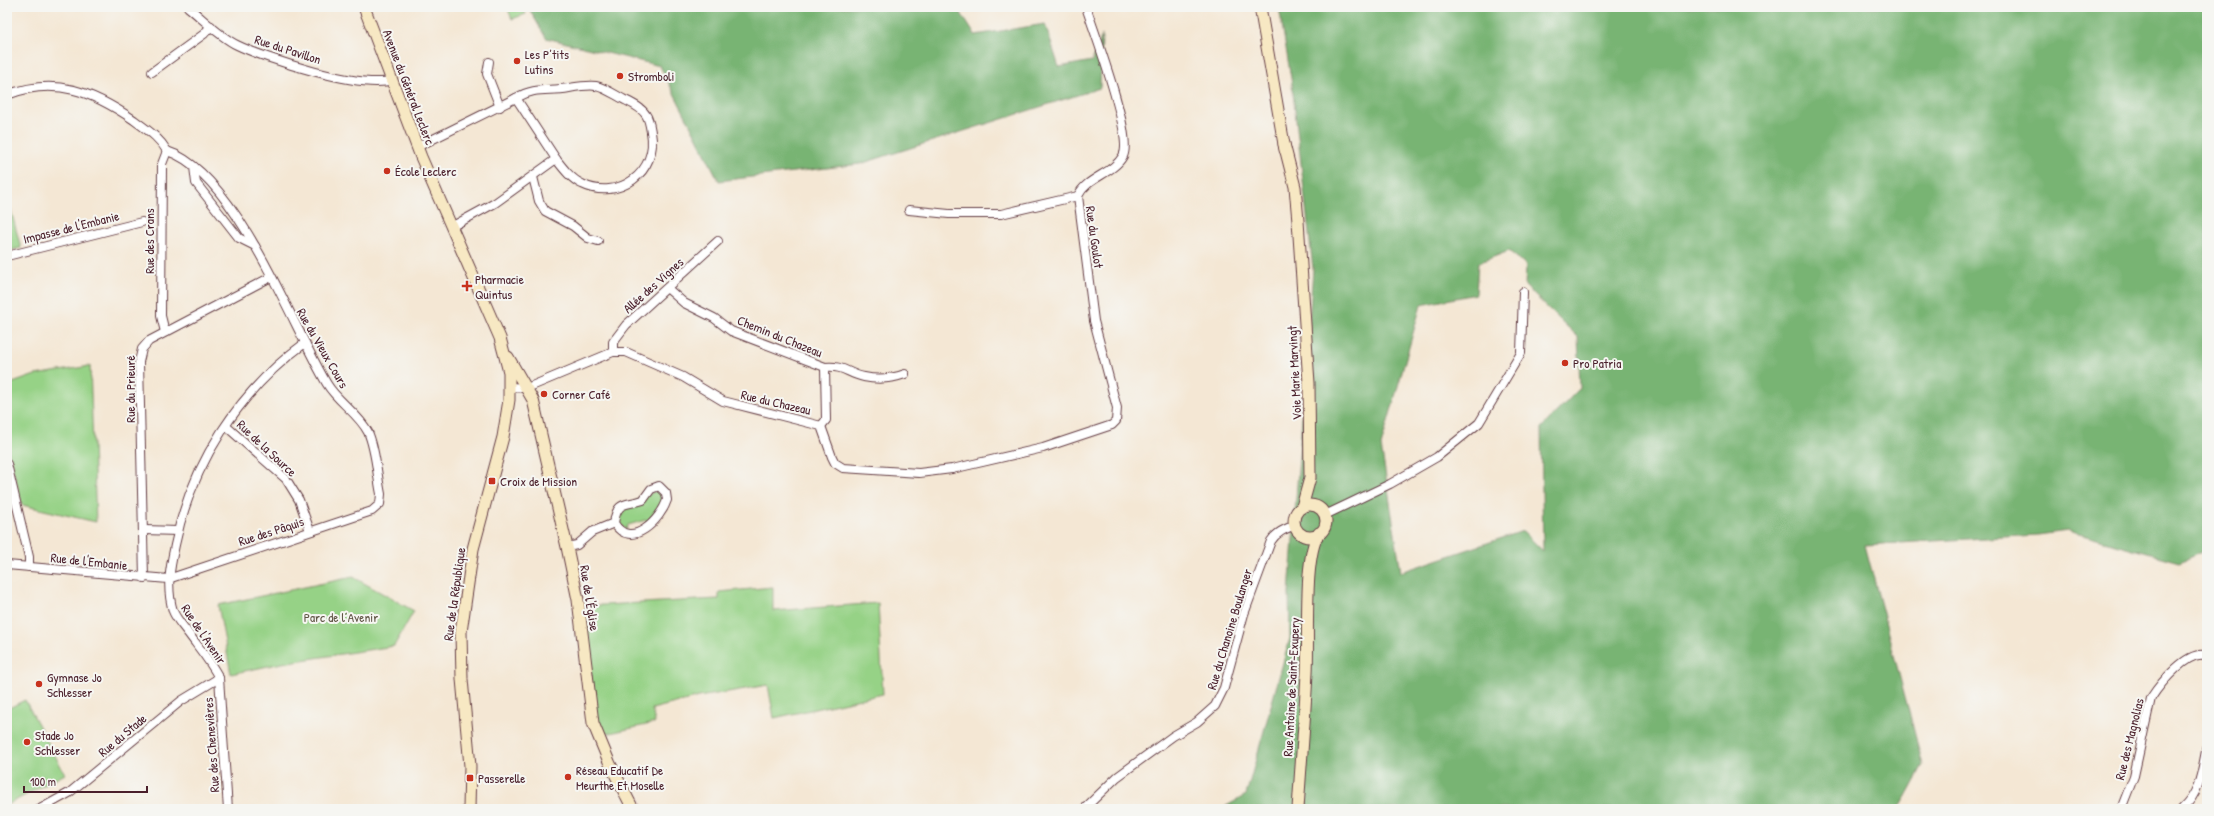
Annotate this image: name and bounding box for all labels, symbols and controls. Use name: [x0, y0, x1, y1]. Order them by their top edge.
street label: Avenue du Général Leclerc: [379, 27, 439, 147]
street label: Rue du Pavillon: [253, 30, 324, 68]
place label: Les P’tits Lutins: [525, 45, 569, 78]
marker: Les P’tits Lutins: [512, 56, 522, 66]
place label: Stromboli: [628, 67, 675, 85]
marker: Stromboli: [615, 71, 625, 81]
place label: École Leclerc: [395, 162, 456, 180]
marker: École Leclerc: [382, 166, 392, 176]
street label: Rue du Goulot: [1082, 205, 1108, 270]
street label: Impasse de l'Embanie: [21, 206, 121, 248]
street label: Rue des Crans: [140, 208, 158, 274]
street label: Allée des Vignes: [619, 253, 687, 317]
place label: Pharmacie Quintus: [475, 270, 524, 303]
marker: Pharmacie Quintus: [462, 281, 472, 291]
street label: Rue du Vieux Cours: [293, 305, 353, 391]
street label: Chemin du Chazeau: [735, 311, 825, 361]
street label: Voie Marie Marvingt: [1283, 325, 1305, 421]
place label: Pro Patria: [1573, 354, 1621, 372]
street label: Rue du Prieuré: [121, 355, 139, 423]
marker: Pro Patria: [1560, 358, 1570, 368]
place label: Corner Café: [552, 385, 610, 403]
street label: Rue du Chazeau: [739, 385, 813, 419]
marker: Corner Café: [539, 389, 549, 399]
street label: Rue de la Source: [233, 416, 301, 480]
place label: Croix de Mission: [500, 472, 577, 490]
marker: Croix de Mission: [487, 476, 497, 486]
street label: Rue des Pâquis: [236, 512, 306, 550]
street label: Rue de la République: [439, 546, 469, 642]
street label: Rue de l'Embanie: [50, 548, 128, 574]
street label: Rue de l'Église: [576, 564, 604, 632]
street label: Rue du Chanoine Boulanger: [1202, 566, 1256, 692]
street label: Rue de l'Avenir: [177, 601, 231, 667]
park label: Parc de l’Avenir: [304, 608, 378, 626]
street label: Rue Antoine de Saint-Exupery: [1278, 617, 1304, 757]
place label: Gymnase Jo Schlesser: [47, 668, 102, 701]
marker: Gymnase Jo Schlesser: [34, 679, 44, 689]
street label: Rue des Magnolias: [2110, 696, 2148, 782]
street label: Rue des Chenevières: [199, 697, 223, 793]
street label: Rue du Stade: [94, 709, 150, 761]
place label: Stade Jo Schlesser: [35, 726, 80, 759]
marker: Stade Jo Schlesser: [22, 737, 32, 747]
place label: Réseau Educatif De Meurthe Et Moselle: [576, 761, 664, 794]
scale bar: [24, 768, 147, 794]
place label: Passerelle: [478, 769, 526, 787]
marker: Réseau Educatif De Meurthe Et Moselle: [563, 772, 573, 782]
text: 100 m: [30, 773, 56, 790]
marker: Passerelle: [465, 773, 475, 783]

